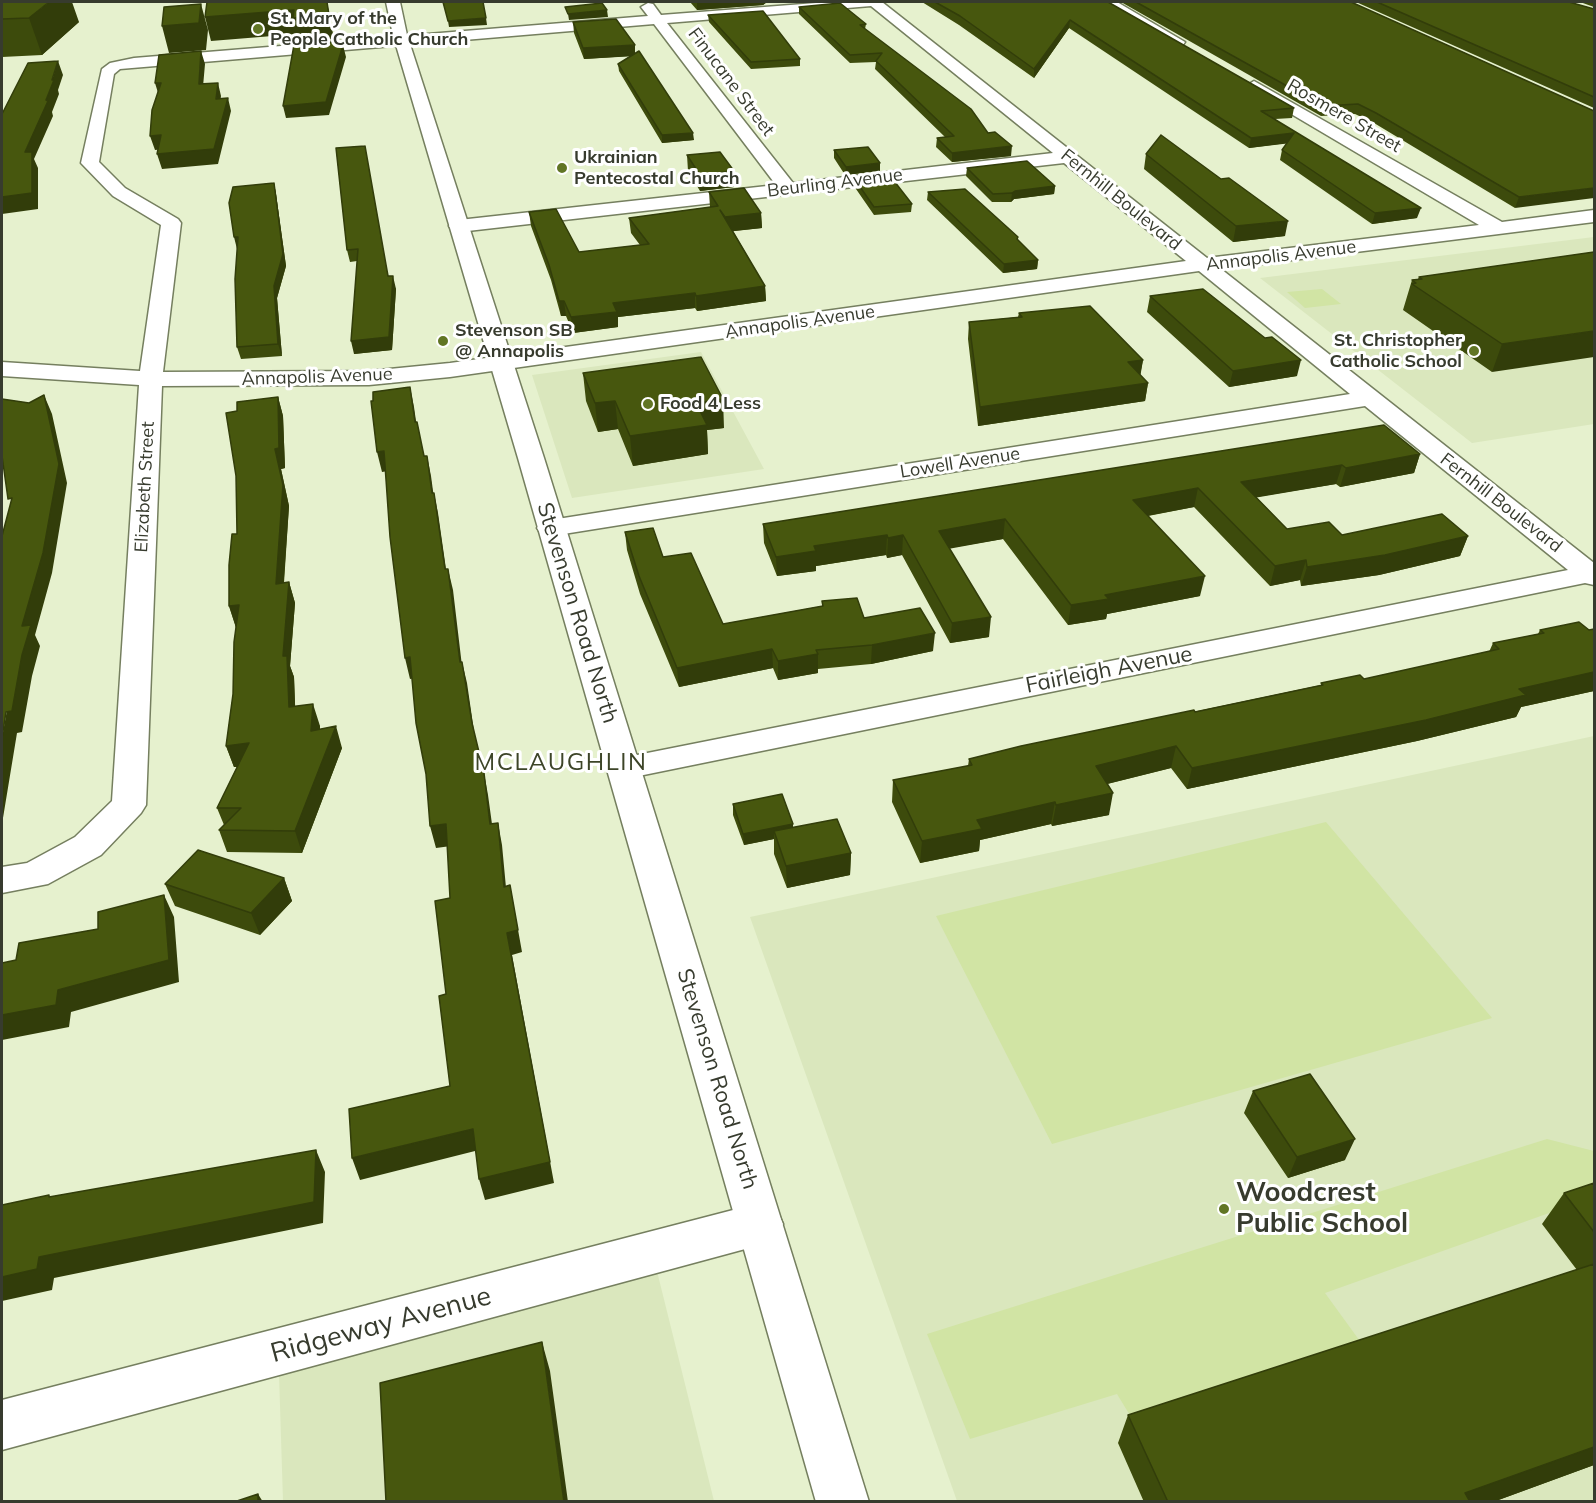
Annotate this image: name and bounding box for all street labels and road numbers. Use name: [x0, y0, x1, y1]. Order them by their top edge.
street label: Finucane Street: [683, 24, 779, 140]
street label: Rosmere Street: [1283, 75, 1405, 157]
street label: Fernhill Boulevard: [1056, 145, 1186, 255]
street label: Beurling Avenue: [766, 164, 904, 202]
street label: Annapolis Avenue: [1205, 236, 1357, 276]
street label: Annapolis Avenue: [724, 301, 876, 343]
street label: Annapolis Avenue: [241, 364, 393, 390]
street label: Elizabeth Street: [131, 421, 159, 553]
street label: Lowell Avenue: [898, 443, 1022, 483]
street label: Fernhill Boulevard: [1436, 449, 1566, 557]
street label: Stevenson Road North: [531, 499, 623, 727]
street label: Fairleigh Avenue: [1023, 641, 1195, 699]
street label: Stevenson Road North: [671, 965, 763, 1193]
street label: Ridgeway Avenue: [267, 1280, 495, 1370]

